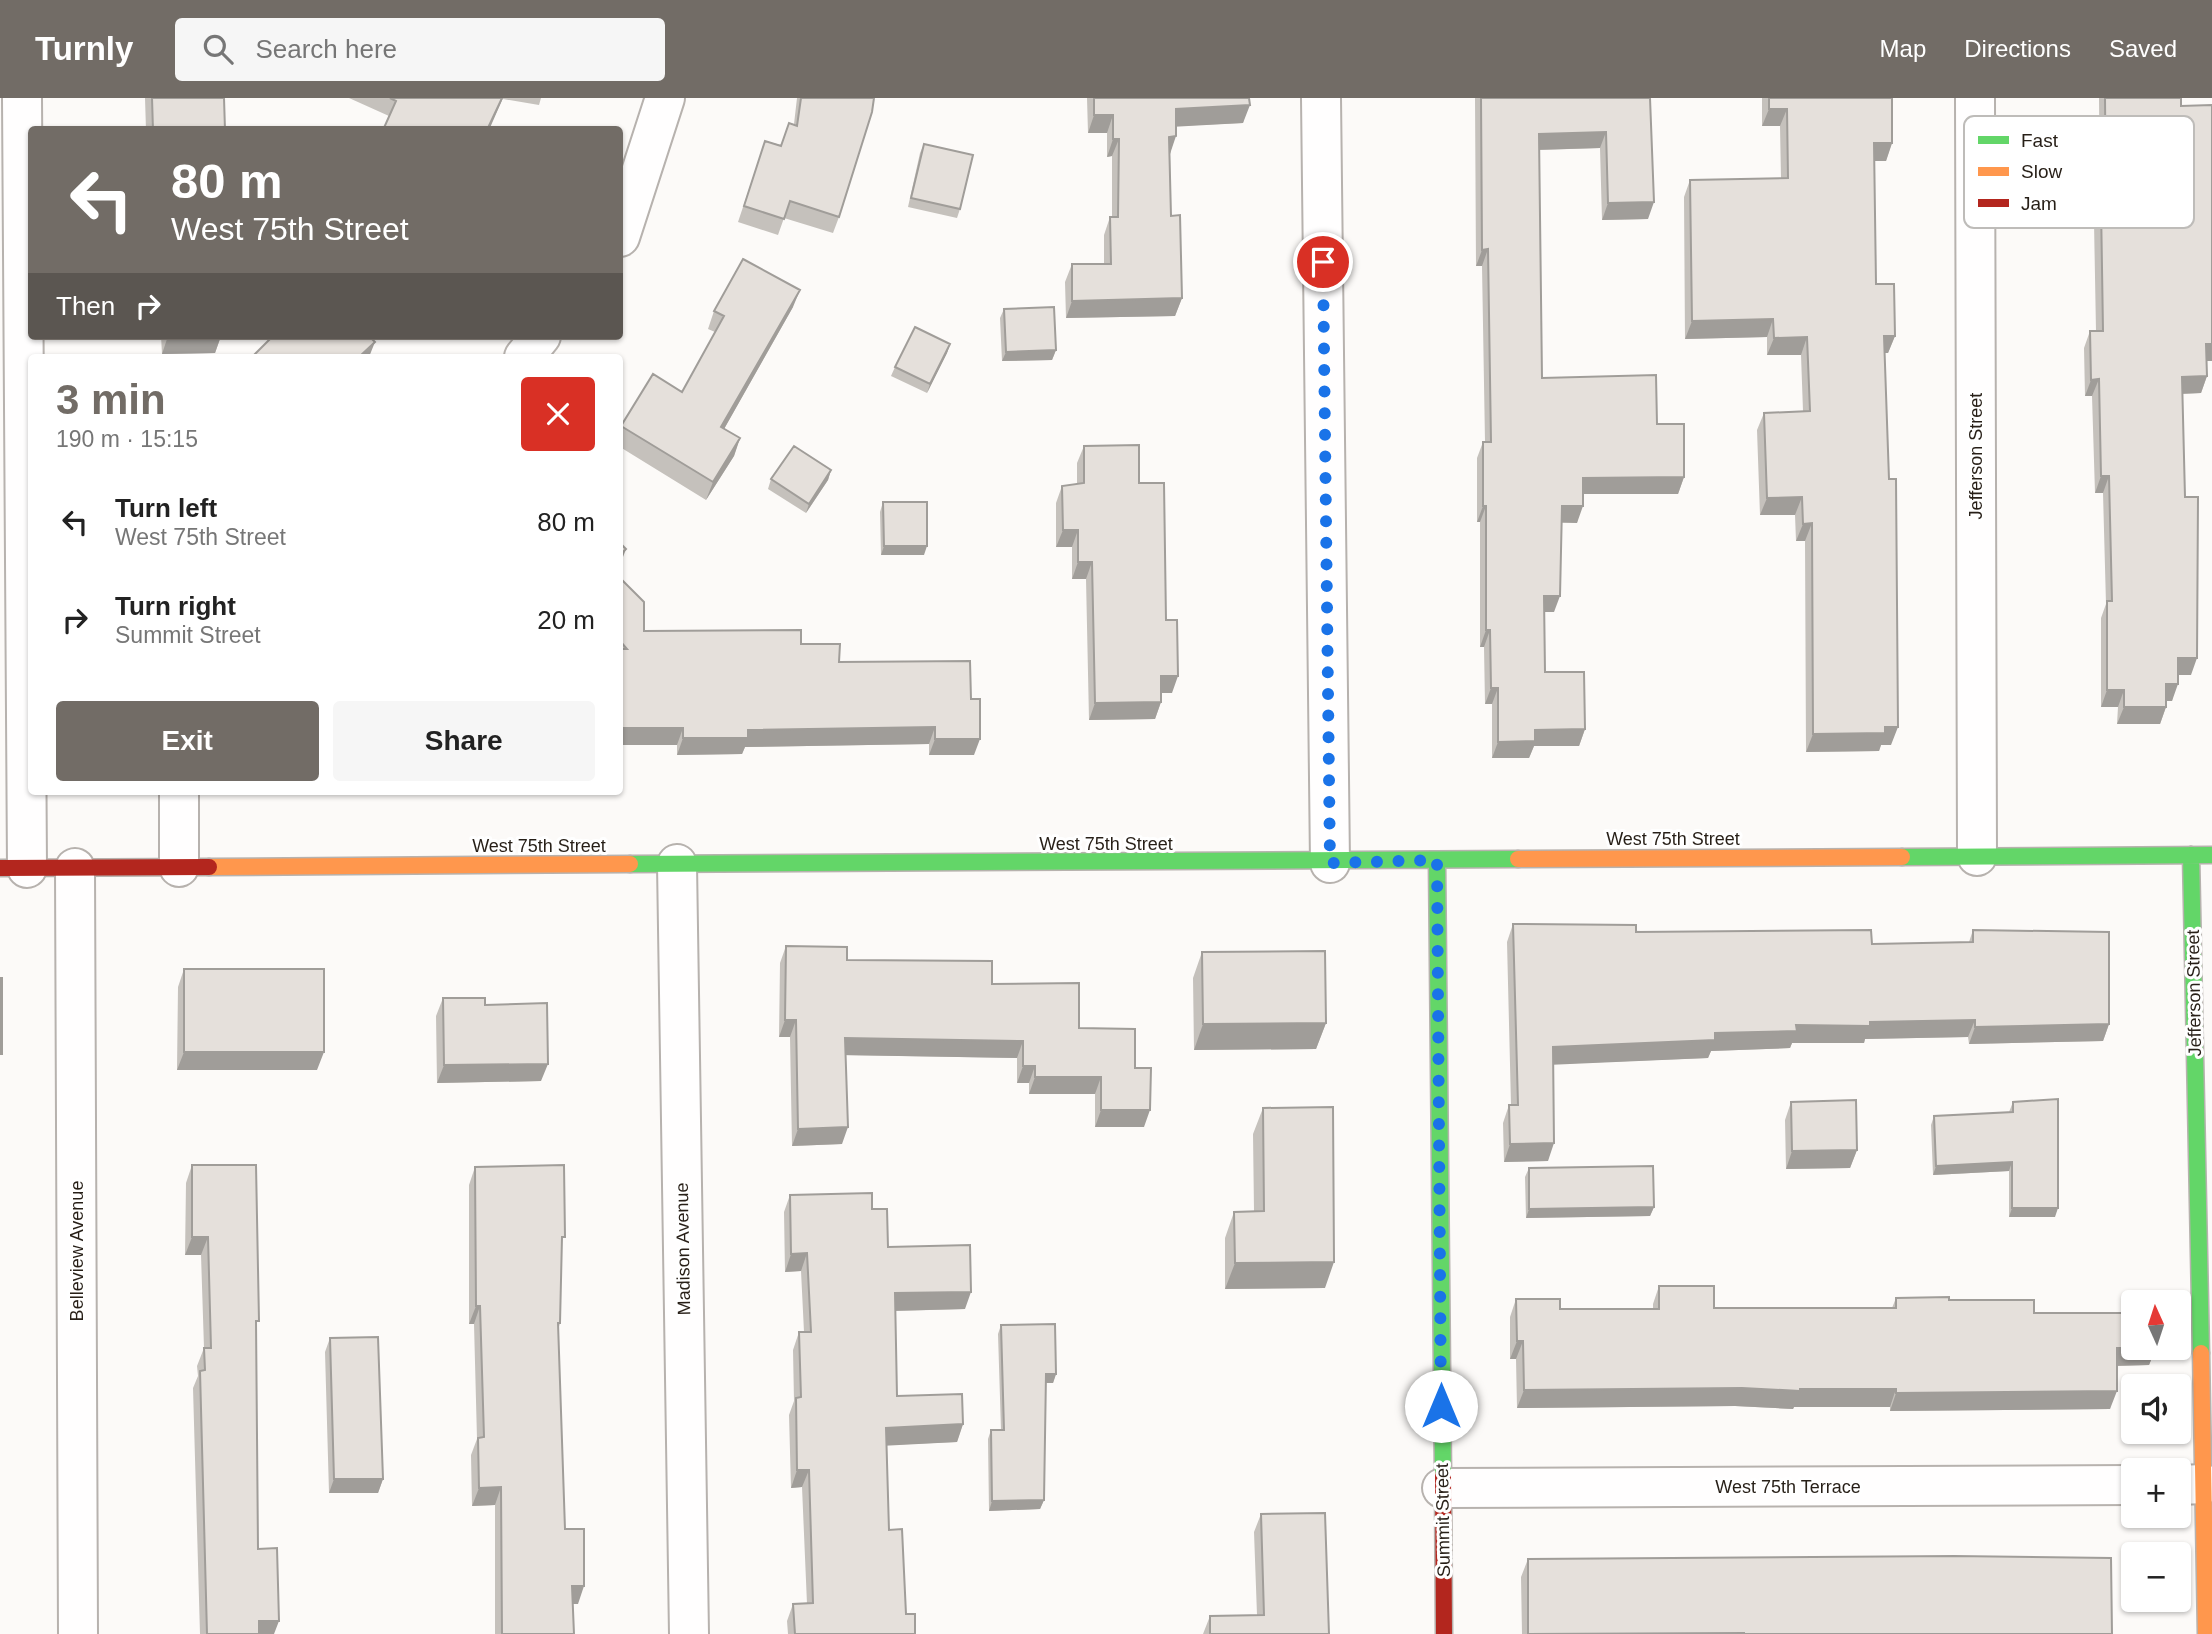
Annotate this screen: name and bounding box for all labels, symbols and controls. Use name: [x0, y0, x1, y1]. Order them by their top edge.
search box: [175, 18, 665, 81]
text: Turnly: [35, 30, 133, 67]
icon: search: [199, 30, 237, 68]
text: Search here: [255, 34, 397, 64]
text: Map: [1880, 35, 1926, 62]
text: Directions: [1964, 35, 2071, 62]
text: Saved: [2109, 35, 2177, 62]
legend: [1964, 116, 2194, 228]
text: Fast: [2021, 130, 2059, 151]
icon: left: [56, 154, 147, 245]
text: 80 m: [171, 154, 283, 208]
text: Slow: [2021, 161, 2062, 182]
text: Jam: [2021, 193, 2057, 214]
text: West 75th Street: [171, 211, 409, 247]
pin: [1293, 232, 1353, 292]
icon: arrive: [1304, 243, 1342, 281]
icon: right: [129, 287, 167, 325]
text: Then: [56, 291, 115, 321]
text: 3 min: [56, 376, 166, 423]
button: close: [521, 377, 595, 451]
street label: Jefferson Street: [1966, 393, 1986, 519]
text: 190 m · 15:15: [56, 426, 198, 452]
text: Turn left: [115, 493, 217, 523]
icon: left: [56, 503, 94, 541]
text: 80 m: [537, 507, 595, 537]
text: West 75th Street: [115, 524, 286, 550]
text: Turn right: [115, 591, 236, 621]
icon: right: [56, 601, 94, 639]
text: 20 m: [537, 605, 595, 635]
text: Summit Street: [115, 622, 261, 648]
button: Exit: [56, 701, 319, 781]
button: Share: [333, 701, 595, 781]
street label: West 75th Street: [1606, 829, 1740, 849]
street label: West 75th Street: [1039, 834, 1173, 854]
street label: West 75th Street: [472, 836, 606, 856]
street label: Jefferson Street: [2183, 929, 2205, 1057]
street label: Belleview Avenue: [67, 1181, 87, 1321]
street label: Madison Avenue: [672, 1182, 694, 1316]
north arrow: [2121, 1290, 2191, 1360]
map controls: [2121, 1290, 2191, 1612]
position arrow: [1404, 1369, 1478, 1443]
button: sound: [2121, 1374, 2191, 1444]
button: +: [2121, 1458, 2191, 1528]
street label: Summit Street: [1432, 1463, 1454, 1577]
street label: West 75th Terrace: [1715, 1477, 1861, 1497]
button: −: [2121, 1542, 2191, 1612]

